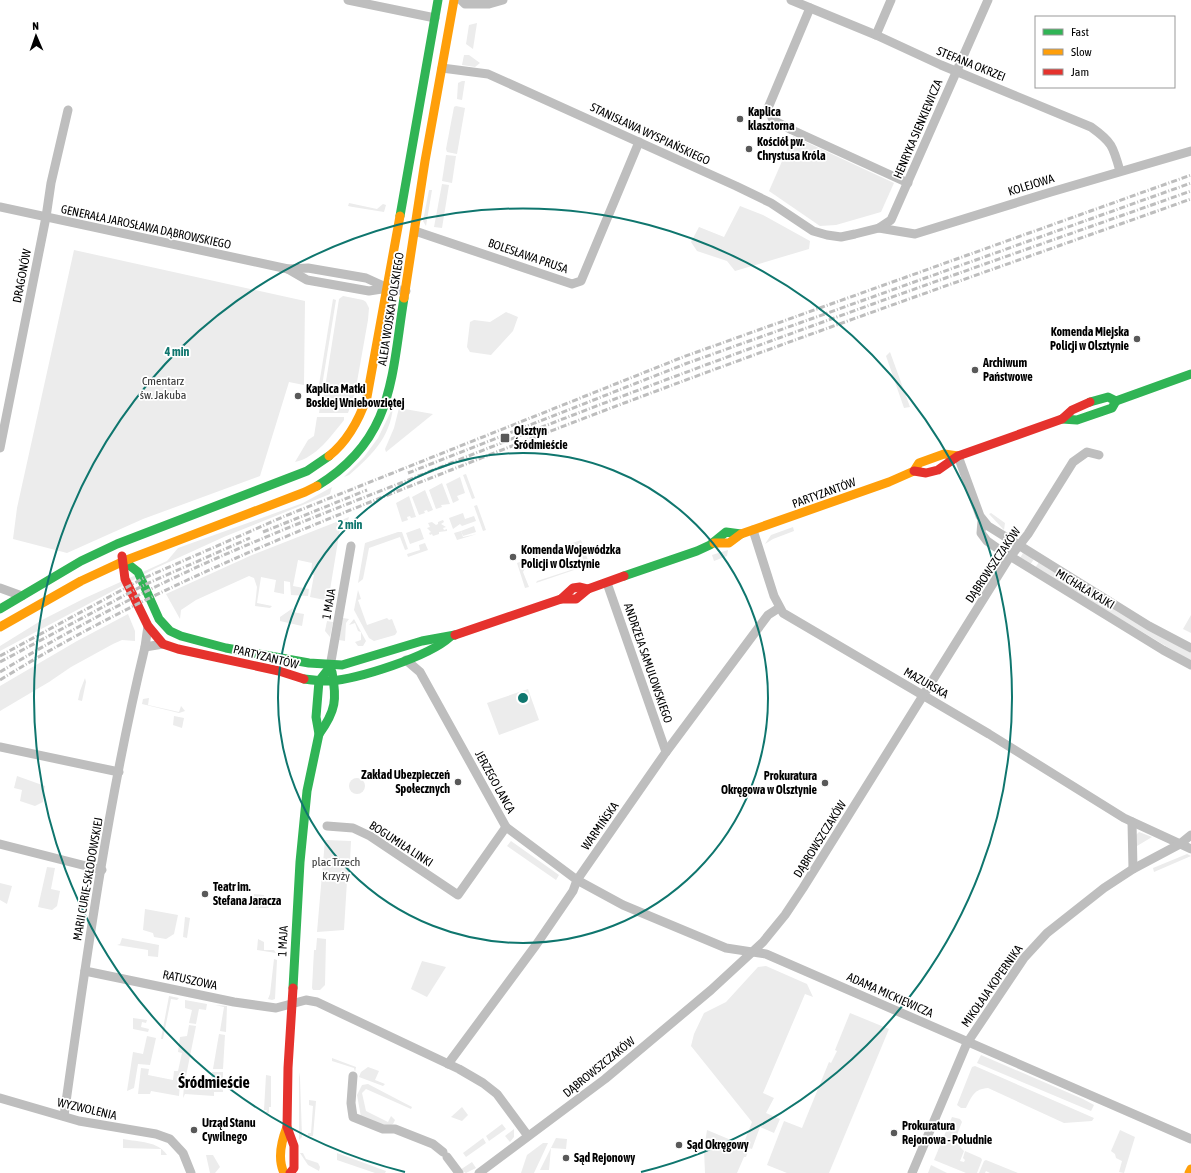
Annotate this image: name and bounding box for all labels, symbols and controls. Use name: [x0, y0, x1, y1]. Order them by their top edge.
north arrow: [16, 16, 56, 56]
legend: [1035, 16, 1175, 88]
text: N: [32, 20, 39, 32]
text: Fast: [1071, 25, 1089, 39]
street label: STEFANA OKRZEI: [935, 44, 1007, 84]
text: Slow: [1071, 45, 1092, 59]
text: Jam: [1071, 65, 1089, 79]
street label: HENRYKA SIENKIEWICZA: [891, 77, 945, 181]
street label: STANISŁAWA WYSPIAŃSKIEGO: [588, 100, 712, 168]
place label: Kaplica klasztorna: [748, 105, 795, 133]
marker: Kaplica klasztorna: [735, 114, 745, 124]
place label: Kościół pw. Chrystusa Króla: [757, 135, 826, 163]
marker: Kościół pw. Chrystusa Króla: [744, 144, 754, 154]
street label: KOLEJOWA: [1006, 171, 1056, 199]
street label: GENERAŁA JAROSŁAWA DĄBROWSKIEGO: [60, 202, 232, 252]
street label: BOLESŁAWA PRUSA: [486, 236, 570, 276]
street label: DRAGONÓW: [10, 248, 34, 304]
street label: ALEJA WOJSKA POLSKIEGO: [375, 251, 407, 367]
place label: Komenda Miejska Policji w Olsztynie: [1050, 325, 1130, 353]
marker: Komenda Miejska Policji w Olsztynie: [1132, 334, 1142, 344]
text: 4 min: [164, 345, 189, 359]
place label: Archiwum Państwowe: [982, 356, 1033, 384]
marker: Archiwum Państwowe: [970, 365, 980, 375]
park label: Cmentarz św. Jakuba: [140, 374, 186, 402]
place label: Kaplica Matki Boskiej Wniebowziętej: [306, 382, 405, 410]
marker: Kaplica Matki Boskiej Wniebowziętej: [293, 391, 303, 401]
place label: Olsztyn Śródmieście: [514, 424, 568, 452]
marker: Olsztyn Śródmieście: [499, 432, 511, 444]
street label: PARTYZANTÓW: [790, 475, 858, 511]
text: 2 min: [338, 518, 362, 532]
street label: DĄBROWSZCZAKÓW: [963, 524, 1024, 605]
place label: Komenda Wojewódzka Policji w Olsztynie: [521, 543, 621, 571]
marker: Komenda Wojewódzka Policji w Olsztynie: [508, 552, 518, 562]
street label: MICHAŁA KAJKI: [1053, 566, 1117, 612]
street label: 1 MAJA: [319, 587, 339, 620]
street label: ANDRZEJA SAMULOWSKIEGO: [621, 601, 675, 725]
street label: PARTYZANTÓW: [232, 642, 300, 672]
street label: MAZURSKA: [901, 665, 951, 701]
centre of rings: [516, 691, 530, 705]
street label: JERZEGO LANCA: [472, 748, 518, 816]
place label: Zakład Ubezpieczeń Społecznych: [361, 768, 450, 796]
place label: Prokuratura Okręgowa w Olsztynie: [721, 769, 818, 797]
marker: Zakład Ubezpieczeń Społecznych: [453, 777, 463, 787]
marker: Prokuratura Okręgowa w Olsztynie: [820, 778, 830, 788]
street label: DĄBROWSZCZAKÓW: [791, 798, 849, 880]
street label: WARMIŃSKA: [578, 799, 622, 853]
street label: MARII CURIE-SKŁODOWSKIEJ: [70, 816, 106, 942]
street label: BOGUMIŁA LINKI: [367, 818, 435, 870]
park label: plac Trzech Krzyży: [312, 855, 360, 883]
place label: Teatr im. Stefana Jaracza: [213, 880, 282, 908]
marker: Teatr im. Stefana Jaracza: [200, 889, 210, 899]
street label: 1 MAJA: [275, 925, 291, 957]
street label: MIKOŁAJA KOPERNIKA: [958, 942, 1026, 1030]
street label: RATUSZOWA: [161, 967, 219, 993]
street label: ADAMA MICKIEWICZA: [845, 970, 935, 1020]
street label: DĄBROWSZCZAKÓW: [560, 1034, 638, 1100]
district label: Śródmieście: [178, 1073, 250, 1091]
street label: WYZWOLENIA: [56, 1095, 118, 1123]
place label: Urząd Stanu Cywilnego: [202, 1116, 256, 1144]
place label: Prokuratura Rejonowa - Południe: [902, 1119, 993, 1147]
marker: Urząd Stanu Cywilnego: [189, 1125, 199, 1135]
marker: Prokuratura Rejonowa - Południe: [889, 1128, 899, 1138]
place label: Sąd Okręgowy: [687, 1138, 749, 1152]
marker: Sąd Okręgowy: [674, 1140, 684, 1150]
place label: Sąd Rejonowy: [574, 1151, 635, 1165]
marker: Sąd Rejonowy: [561, 1153, 571, 1163]

